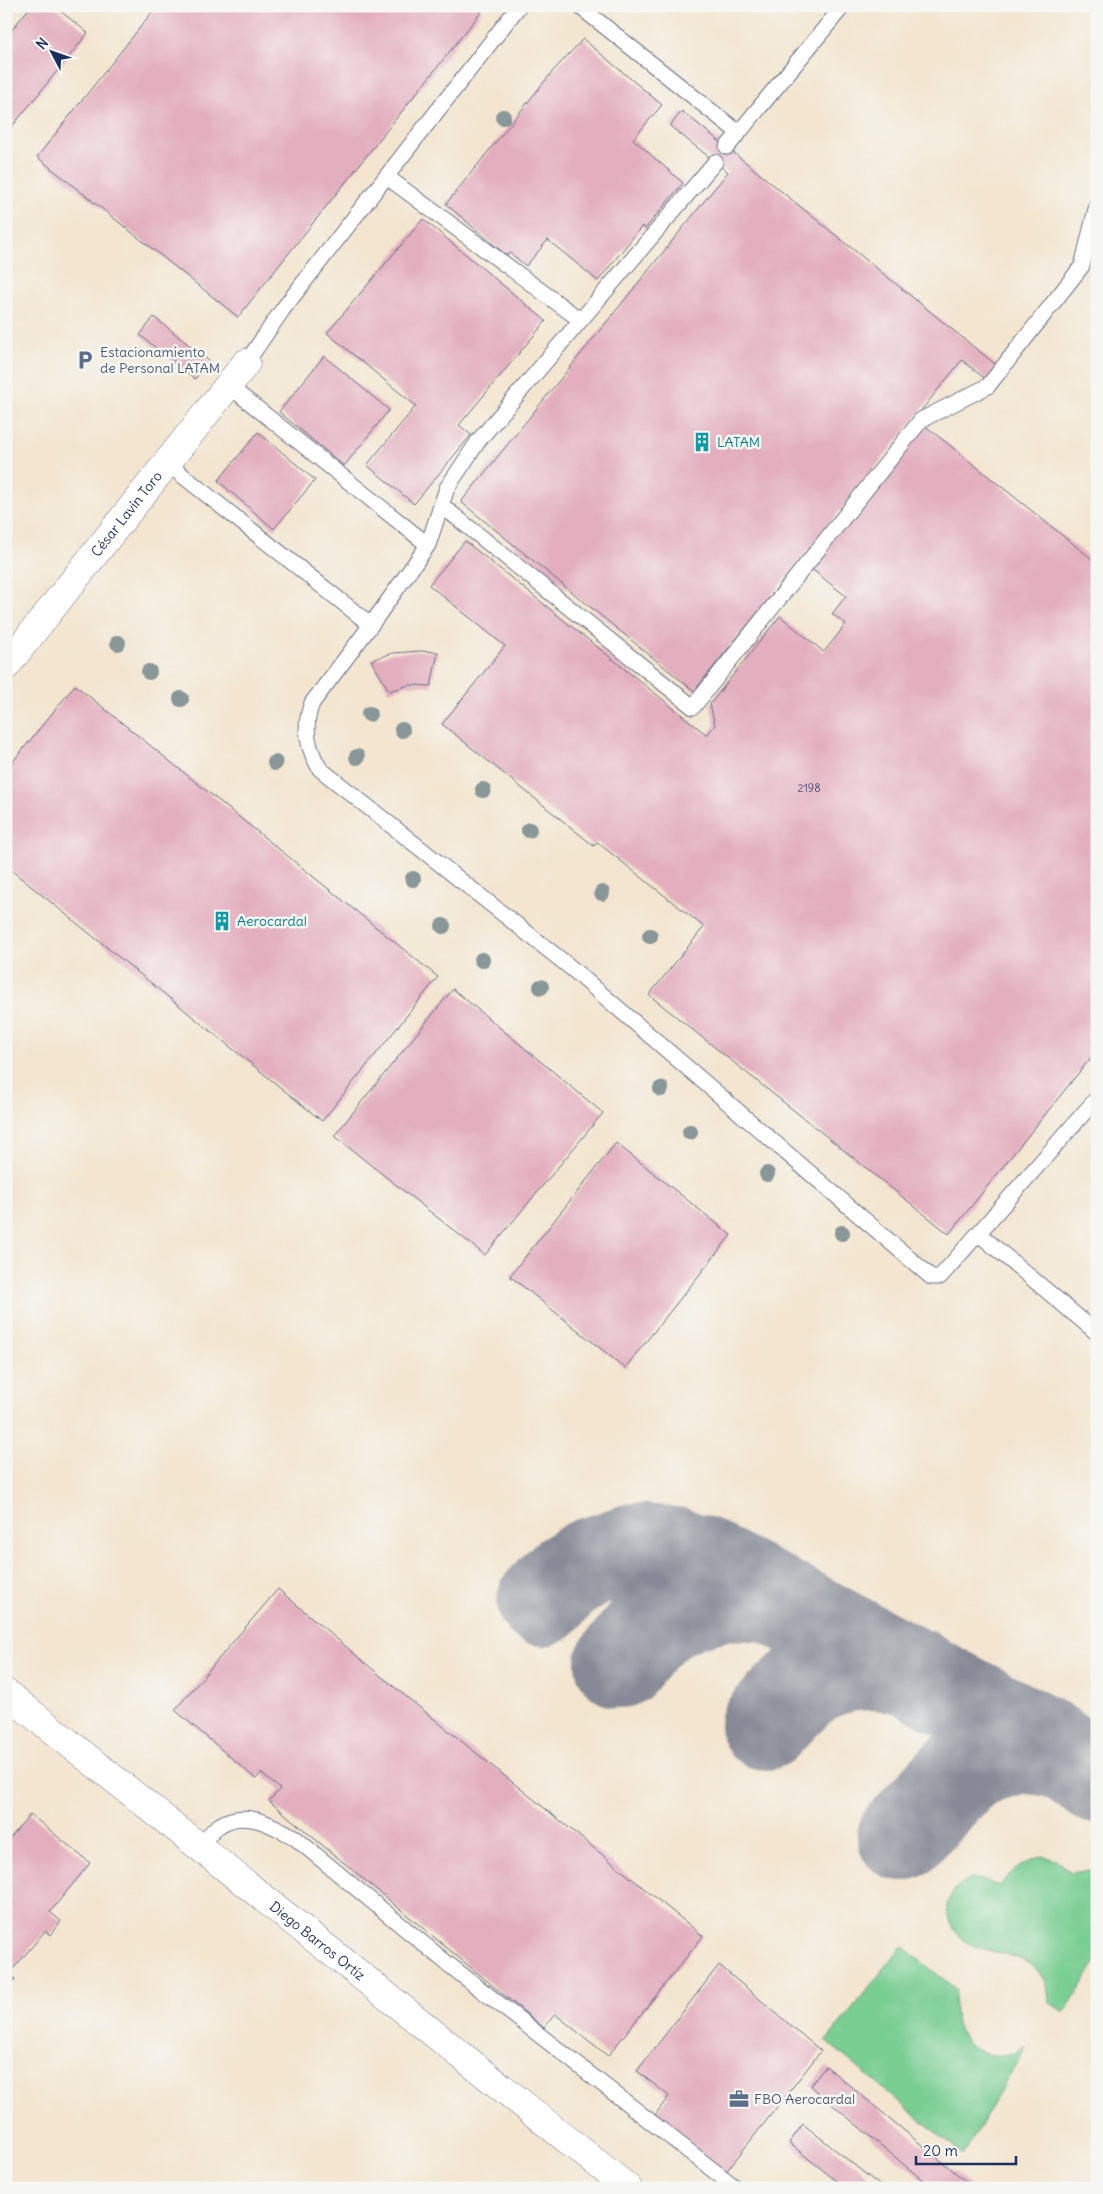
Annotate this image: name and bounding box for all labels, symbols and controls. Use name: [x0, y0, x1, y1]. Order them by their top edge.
north arrow: [28, 28, 78, 78]
text: N: [32, 34, 52, 53]
place label: Estacionamiento de Personal LATAM: [100, 343, 220, 377]
parking icon: Estacionamiento de Personal LATAM: [74, 349, 96, 371]
building icon: LATAM: [691, 431, 713, 453]
place label: LATAM: [717, 433, 760, 451]
street label: César Lavín Toro: [87, 467, 166, 560]
house number: 2198: [797, 781, 821, 795]
building icon: Aerocardal: [211, 910, 233, 932]
place label: Aerocardal: [237, 912, 307, 930]
street label: Diego Barros Ortíz: [266, 1897, 369, 1984]
office icon: FBO Aerocardal: [728, 2088, 750, 2110]
place label: FBO Aerocardal: [754, 2090, 855, 2108]
scale bar: [916, 2134, 1016, 2166]
text: 20 m: [923, 2141, 958, 2160]

